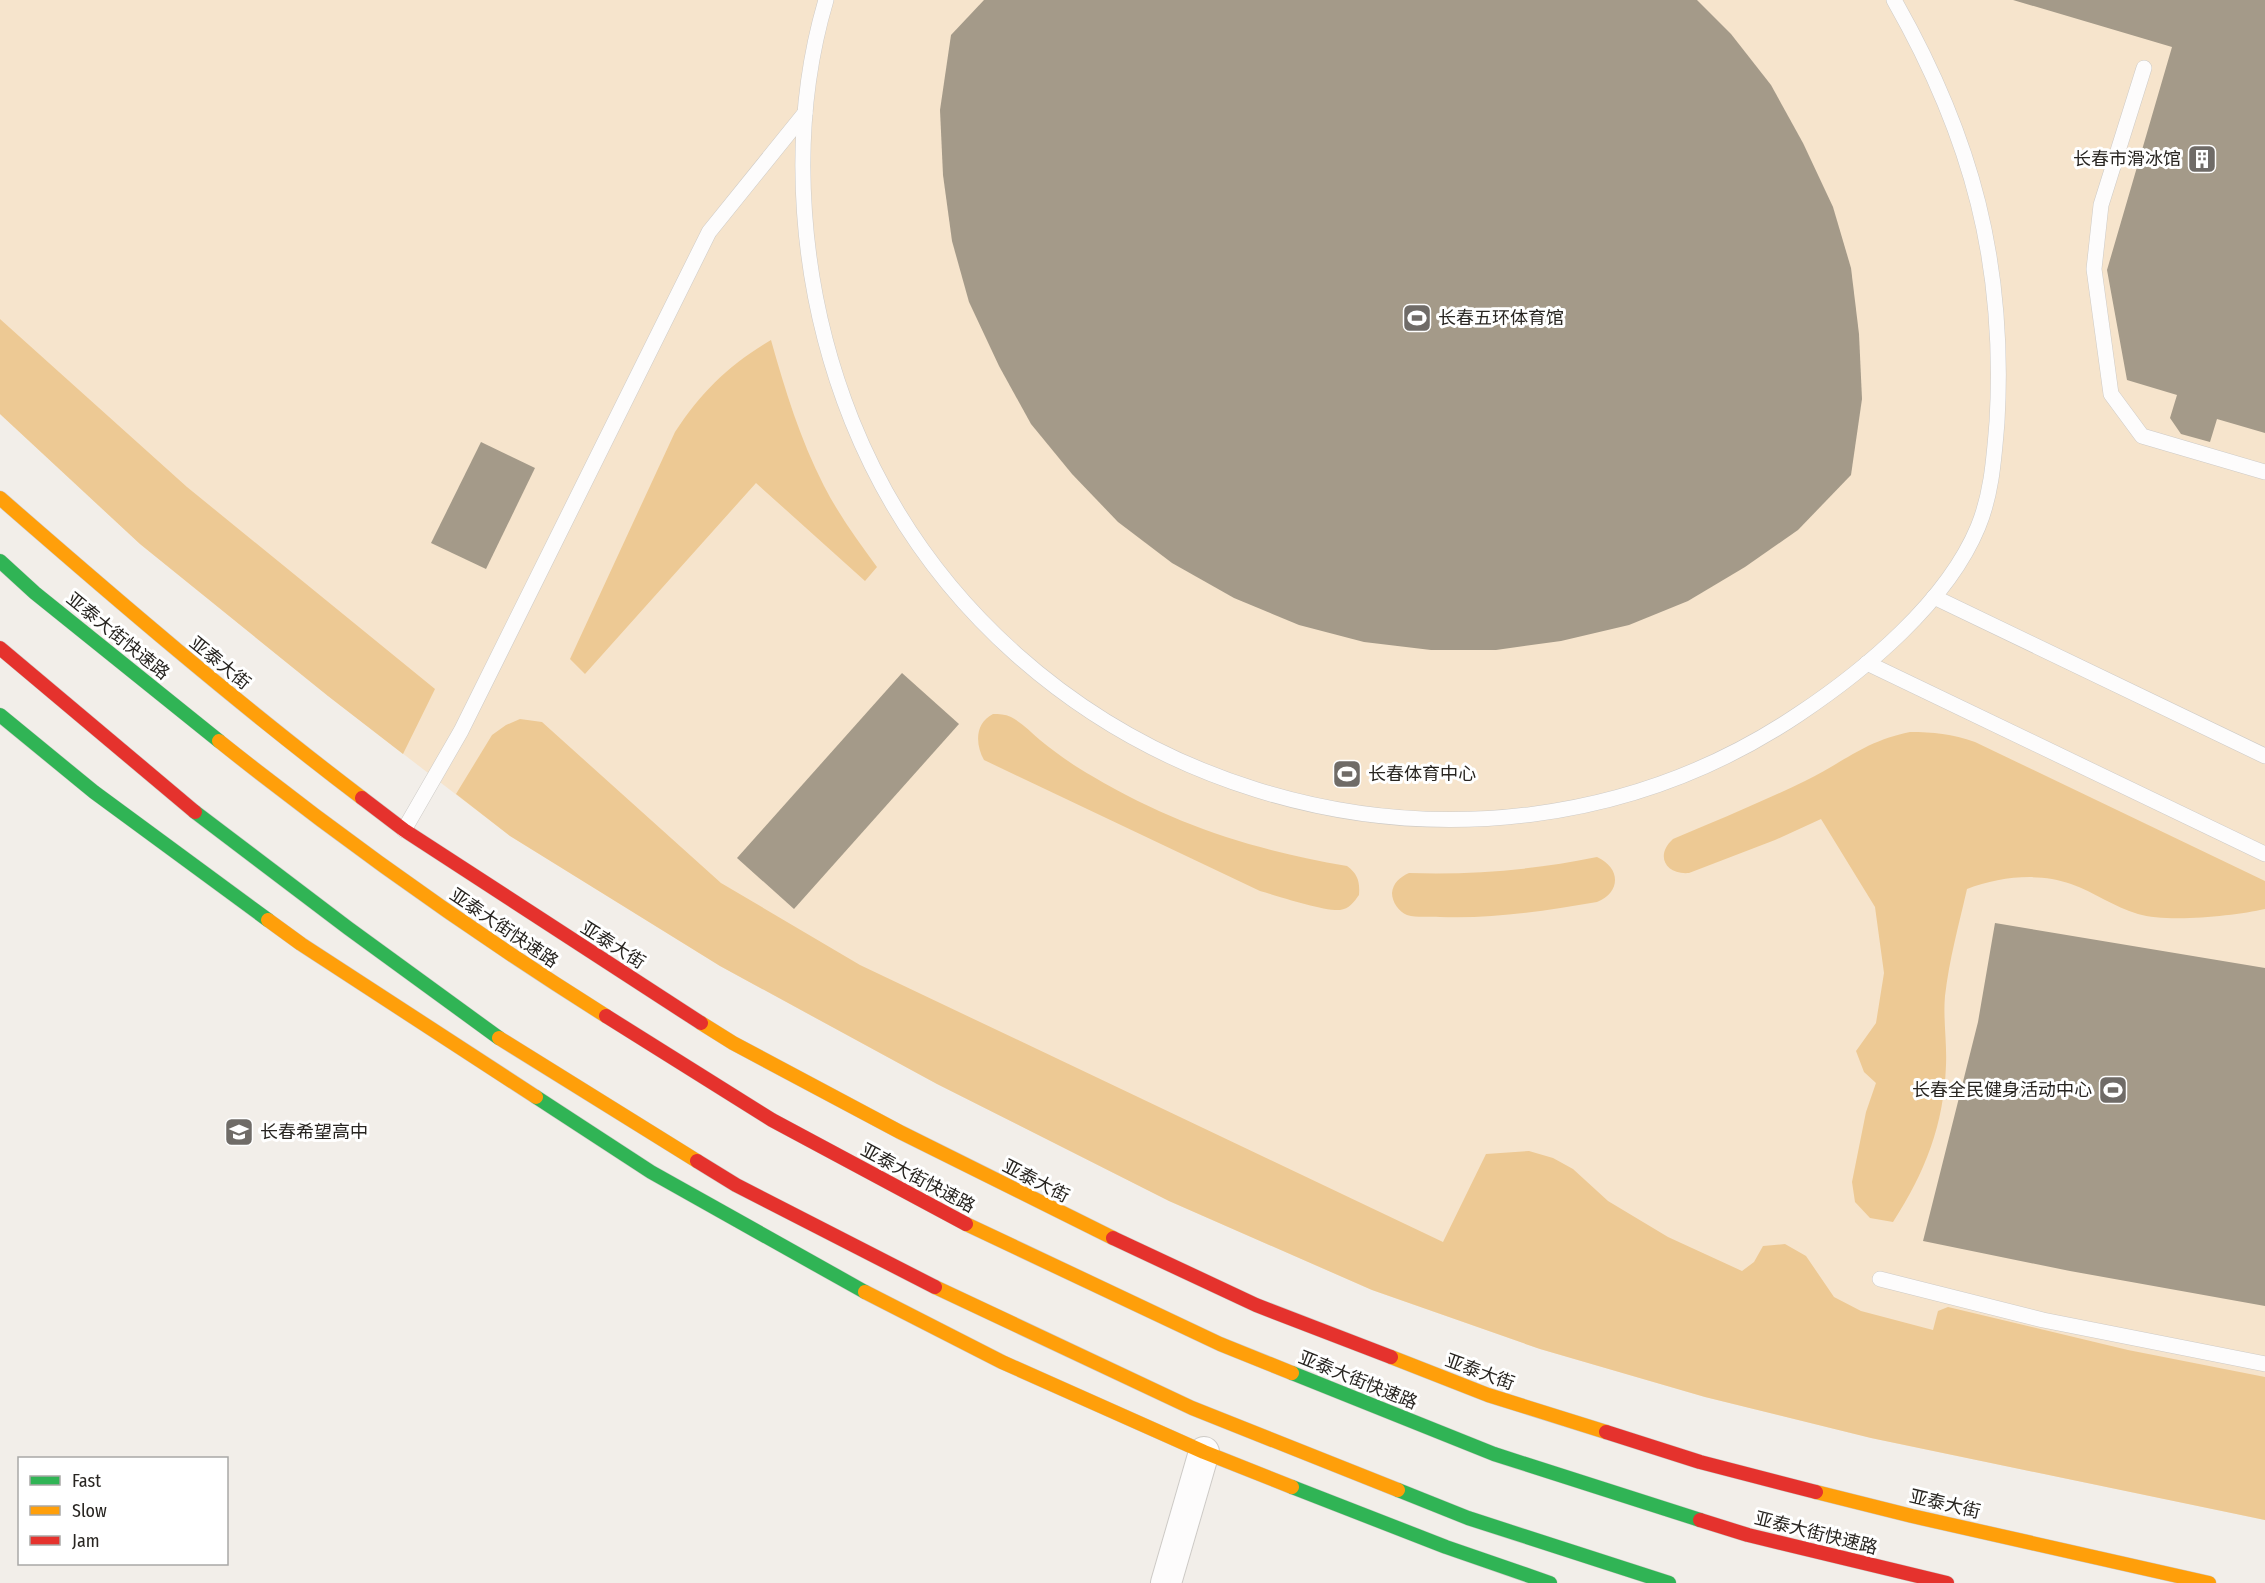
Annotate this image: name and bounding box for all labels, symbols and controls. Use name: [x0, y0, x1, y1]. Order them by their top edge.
building icon: 长春市滑冰馆: [2186, 143, 2218, 175]
place label: 长春市滑冰馆: [2073, 148, 2181, 170]
sports icon: 长春五环体育馆: [1401, 302, 1433, 334]
place label: 长春五环体育馆: [1438, 307, 1564, 329]
street label: 亚泰大街快速路: [62, 588, 174, 684]
street label: 亚泰大街: [185, 632, 255, 694]
sports icon: 长春体育中心: [1331, 758, 1363, 790]
place label: 长春体育中心: [1368, 763, 1476, 785]
street label: 亚泰大街快速路: [446, 884, 562, 972]
street label: 亚泰大街: [577, 917, 649, 973]
sports icon: 长春全民健身活动中心: [2097, 1074, 2129, 1106]
place label: 长春全民健身活动中心: [1912, 1079, 2092, 1101]
school or university icon: 长春希望高中: [223, 1116, 255, 1148]
place label: 长春希望高中: [260, 1121, 368, 1143]
street label: 亚泰大街快速路: [857, 1139, 979, 1217]
street label: 亚泰大街: [999, 1155, 1073, 1207]
street label: 亚泰大街快速路: [1295, 1346, 1421, 1414]
street label: 亚泰大街: [1442, 1349, 1518, 1395]
legend: [18, 1457, 228, 1565]
text: Fast: [72, 1470, 101, 1492]
street label: 亚泰大街: [1907, 1485, 1983, 1523]
text: Slow: [72, 1500, 107, 1522]
street label: 亚泰大街快速路: [1752, 1507, 1880, 1559]
text: Jam: [72, 1530, 100, 1552]

